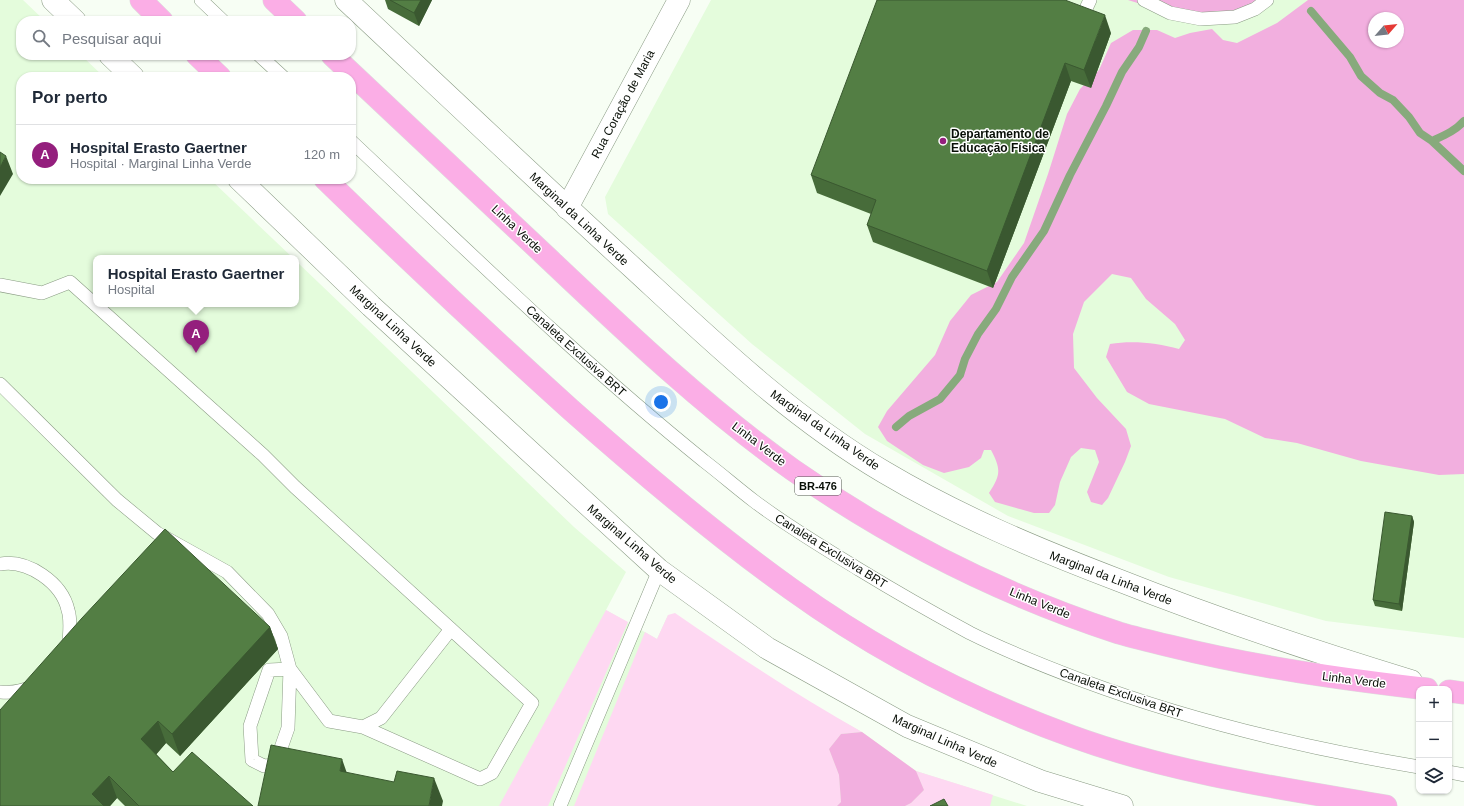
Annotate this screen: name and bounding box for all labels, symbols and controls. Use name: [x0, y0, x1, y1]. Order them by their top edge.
north arrow: [1368, 12, 1404, 48]
search box: [16, 16, 356, 60]
icon: search: [30, 27, 52, 49]
text: Pesquisar aqui: [62, 30, 161, 47]
street label: Rua Coração de Maria: [588, 47, 658, 161]
text: Por perto: [32, 88, 108, 107]
place label: Departamento de Educação Física: [951, 127, 1049, 155]
marker: Departamento de Educação Física: [938, 136, 948, 146]
text: Hospital Erasto Gaertner: [70, 139, 247, 156]
text: A: [40, 147, 50, 162]
text: 120 m: [304, 147, 340, 162]
text: Hospital · Marginal Linha Verde: [70, 156, 251, 171]
street label: Marginal da Linha Verde: [527, 170, 632, 269]
street label: Linha Verde: [489, 202, 545, 256]
popup: [93, 255, 299, 307]
text: Hospital Erasto Gaertner: [108, 265, 284, 282]
text: Hospital: [108, 282, 155, 297]
street label: Marginal Linha Verde: [347, 282, 439, 370]
street label: Canaleta Exclusiva BRT: [523, 303, 629, 400]
pin: A: [183, 320, 209, 353]
street label: Marginal da Linha Verde: [768, 387, 883, 473]
your location: [651, 392, 671, 412]
street label: Linha Verde: [729, 419, 789, 469]
road number: BR-476: [795, 477, 841, 495]
street label: Marginal Linha Verde: [585, 502, 680, 587]
street label: Canaleta Exclusiva BRT: [773, 511, 890, 592]
street label: Marginal da Linha Verde: [1048, 548, 1175, 608]
street label: Linha Verde: [1008, 585, 1073, 622]
street label: Canaleta Exclusiva BRT: [1058, 665, 1185, 721]
street label: Linha Verde: [1321, 669, 1387, 691]
map controls: [1416, 686, 1452, 794]
button: +: [1416, 686, 1452, 722]
street label: Marginal Linha Verde: [890, 712, 1000, 771]
button: −: [1416, 722, 1452, 758]
button: layers: [1416, 758, 1452, 794]

